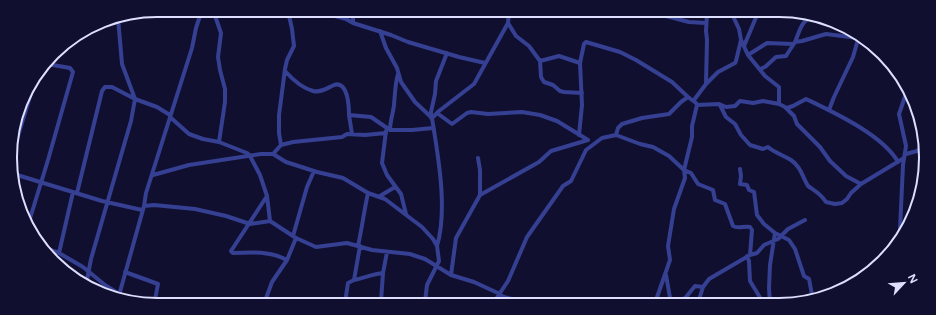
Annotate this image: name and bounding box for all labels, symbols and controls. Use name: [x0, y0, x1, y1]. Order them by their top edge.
north arrow: [884, 263, 924, 303]
text: N: [905, 272, 920, 286]

